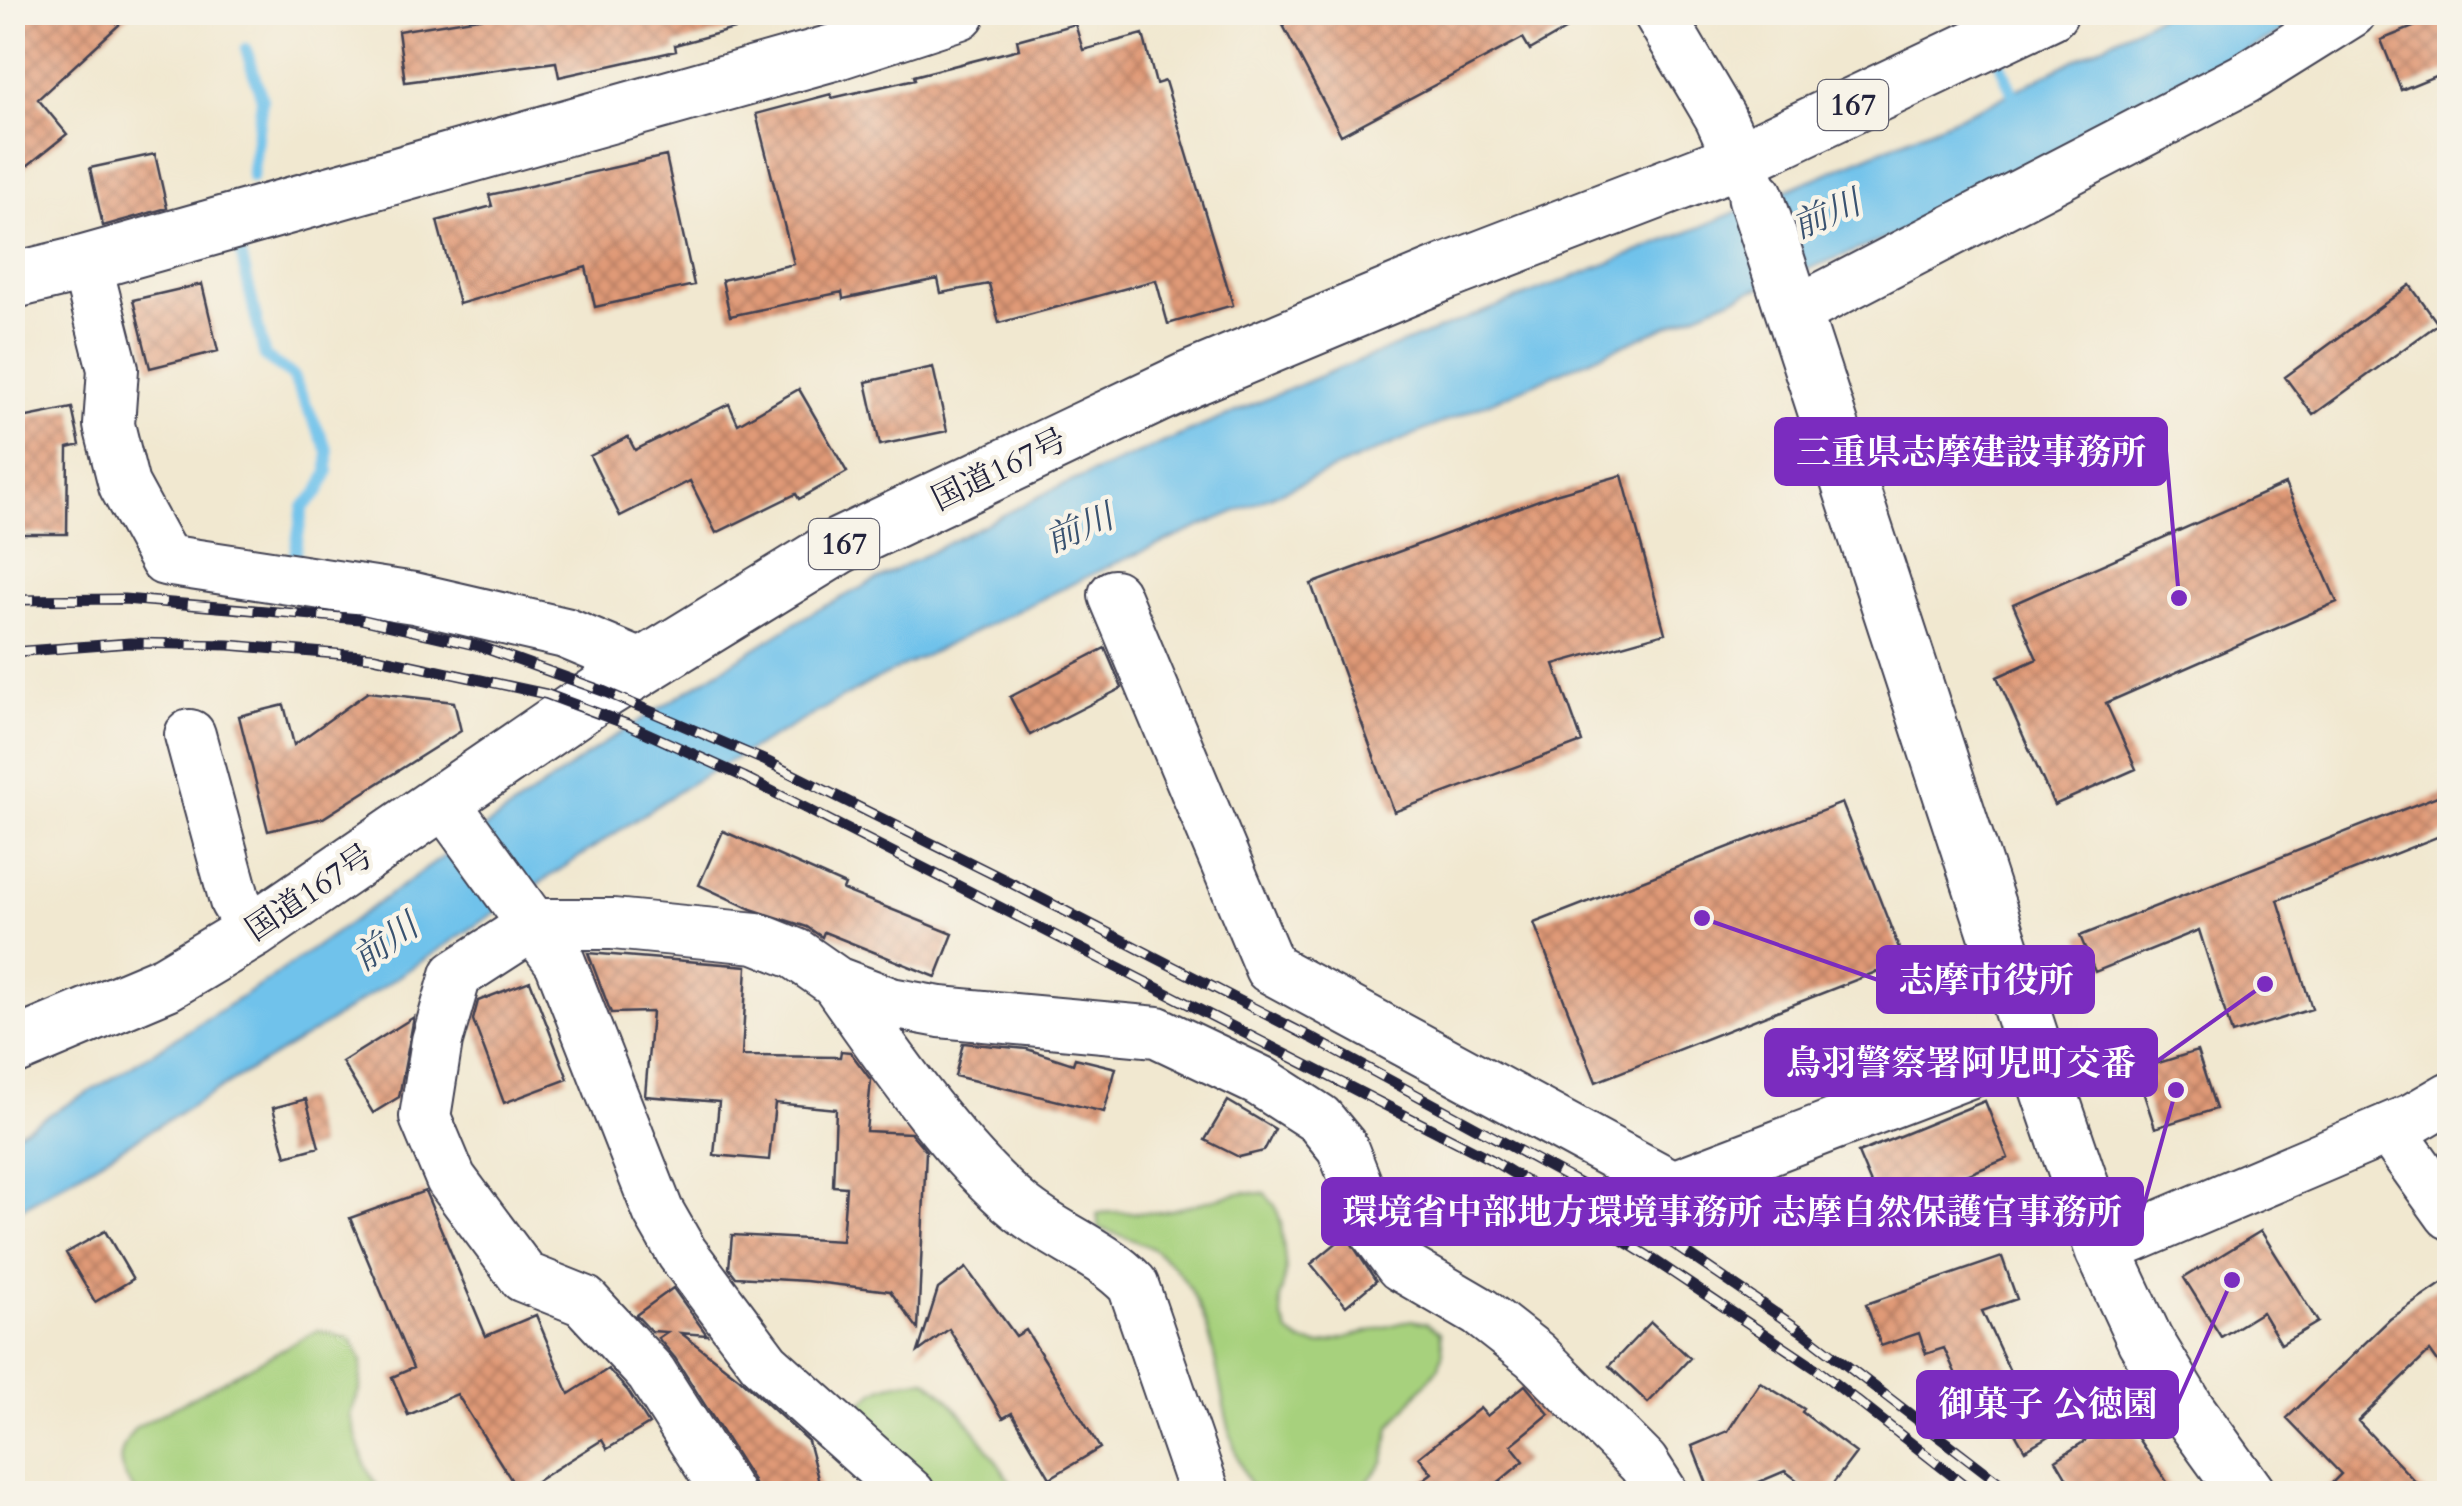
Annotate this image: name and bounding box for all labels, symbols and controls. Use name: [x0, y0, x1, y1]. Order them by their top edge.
road number: 167: [1818, 80, 1888, 130]
water label: 前川: [1785, 178, 1872, 251]
street label: 国道167号: [925, 418, 1074, 521]
callout: 三重県志摩建設事務所: [1776, 419, 2166, 484]
text: 三重県志摩建設事務所: [1796, 429, 2146, 477]
water label: 前川: [1038, 492, 1125, 565]
road number: 167: [809, 519, 879, 569]
street label: 国道167号: [237, 834, 382, 952]
water label: 前川: [343, 901, 431, 983]
callout: 志摩市役所: [1878, 947, 2093, 1012]
text: 志摩市役所: [1898, 957, 2074, 1005]
callout: 鳥羽警察署阿児町交番: [1766, 1030, 2156, 1095]
text: 鳥羽警察署阿児町交番: [1786, 1040, 2136, 1088]
callout: 環境省中部地方環境事務所 志摩自然保護官事務所: [1323, 1179, 2142, 1244]
text: 環境省中部地方環境事務所 志摩自然保護官事務所: [1342, 1189, 2122, 1237]
callout: 御菓子 公徳園: [1918, 1372, 2177, 1437]
text: 御菓子 公徳園: [1938, 1381, 2158, 1429]

